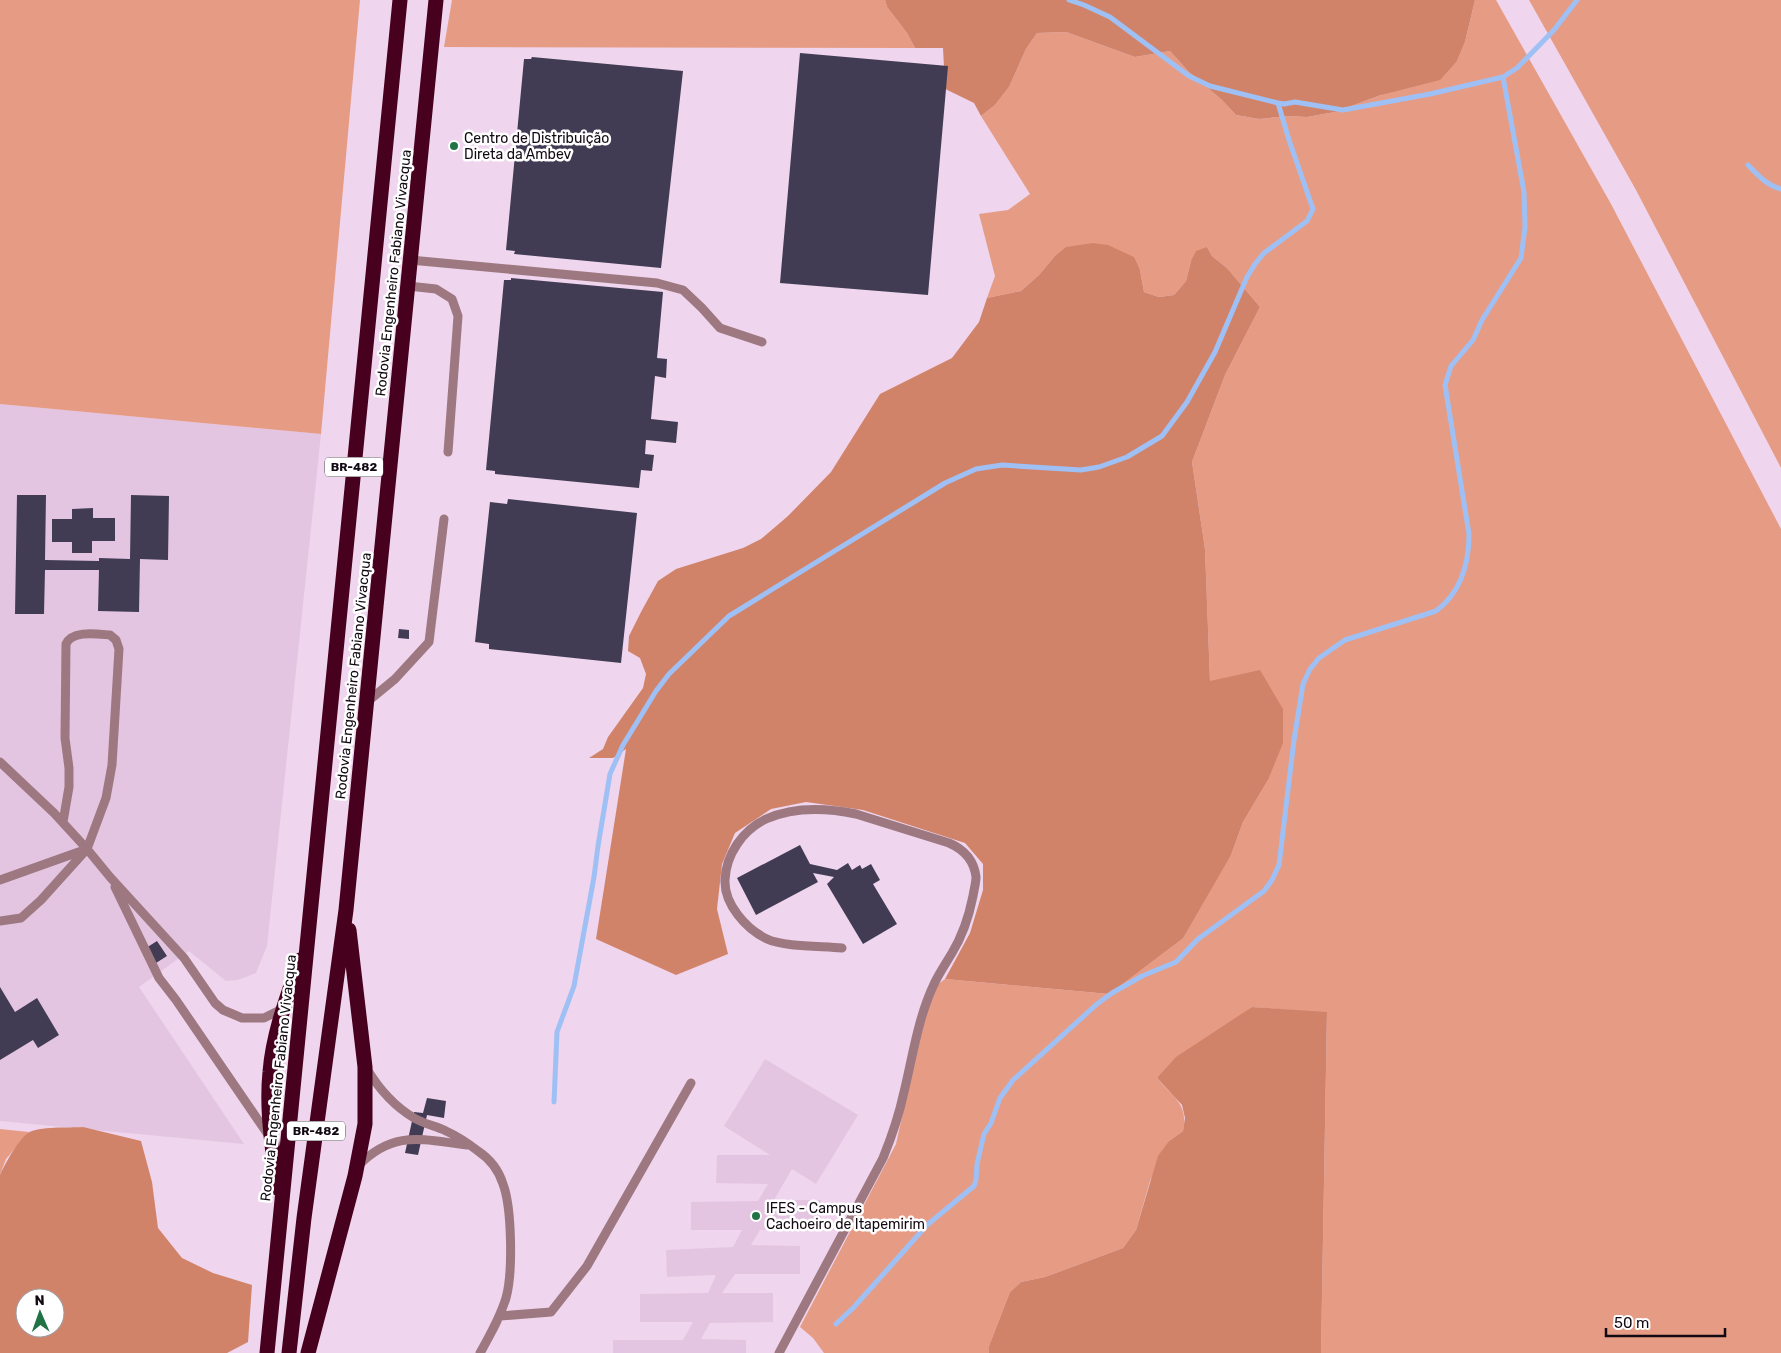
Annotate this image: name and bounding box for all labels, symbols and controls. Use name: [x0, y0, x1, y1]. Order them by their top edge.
place label: Centro de Distribuição Direta da Ambev: [464, 130, 609, 163]
marker: Centro de Distribuição Direta da Ambev: [448, 140, 460, 152]
street label: Rodovia Engenheiro Fabiano Vivacqua: [372, 149, 415, 397]
road number: BR-482: [325, 458, 383, 477]
street label: Rodovia Engenheiro Fabiano Vivacqua: [332, 552, 375, 800]
street label: Rodovia Engenheiro Fabiano Vivacqua: [257, 954, 300, 1202]
road number: BR-482: [287, 1122, 345, 1140]
place label: IFES - Campus Cachoeiro de Itapemirim: [766, 1200, 925, 1233]
marker: IFES - Campus Cachoeiro de Itapemirim: [750, 1210, 762, 1222]
north arrow: [15, 1288, 65, 1338]
text: N: [34, 1292, 45, 1309]
scale bar: [1606, 1306, 1725, 1338]
text: 50 m: [1614, 1314, 1649, 1332]

